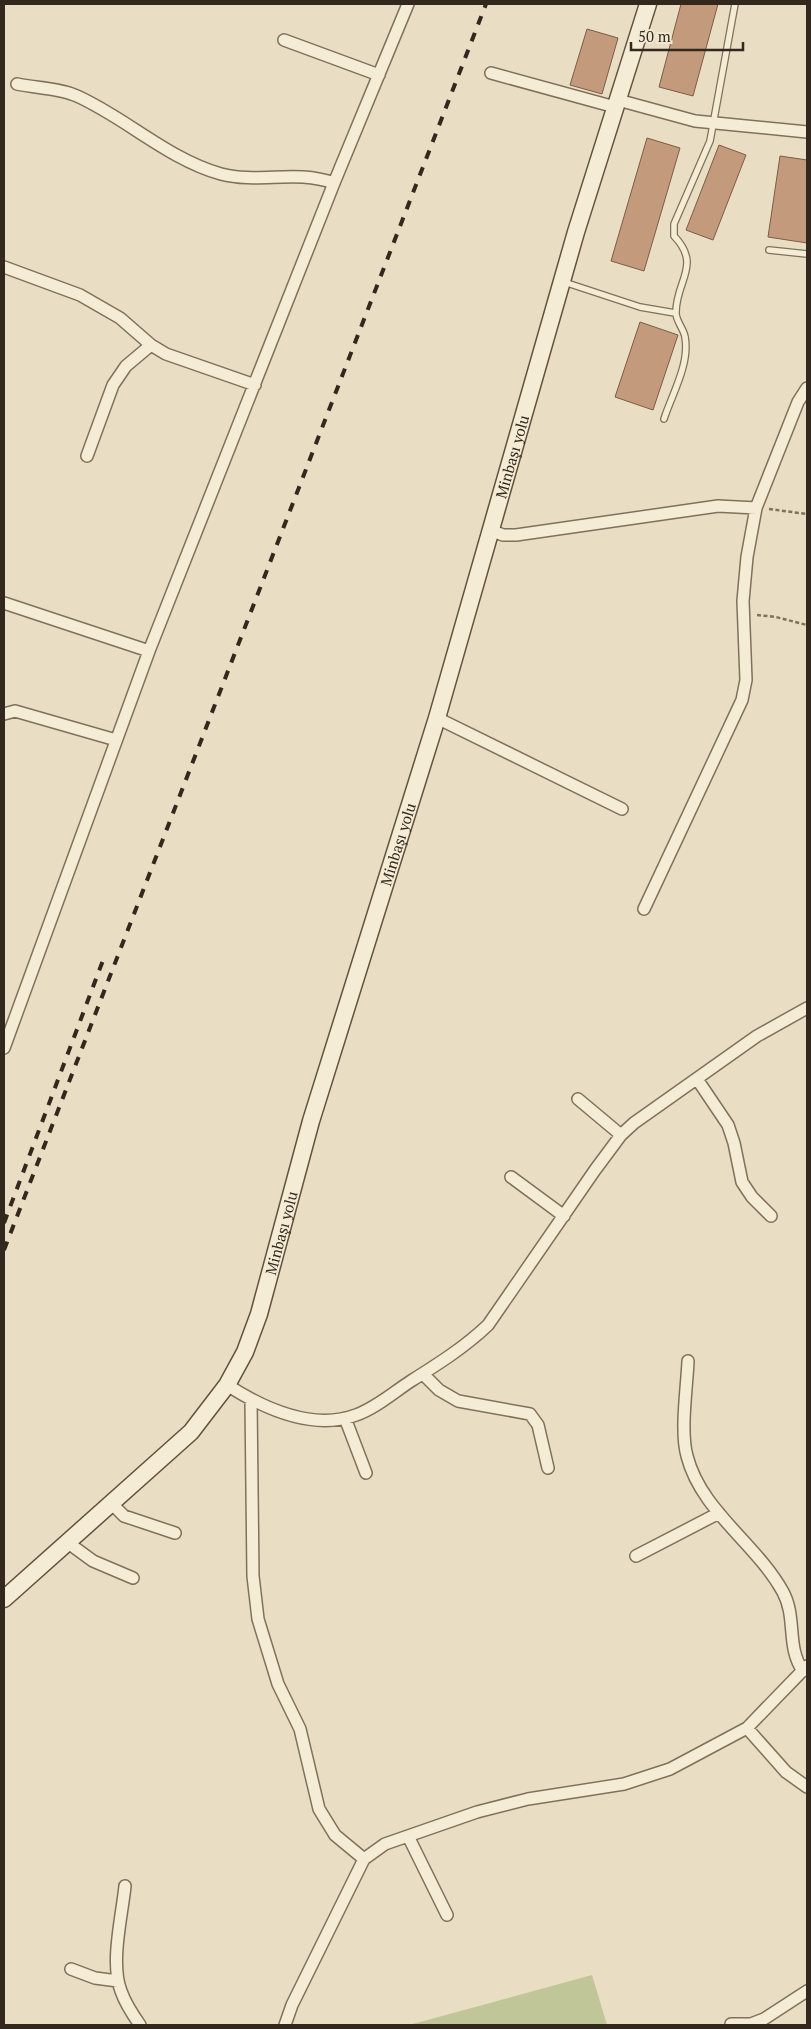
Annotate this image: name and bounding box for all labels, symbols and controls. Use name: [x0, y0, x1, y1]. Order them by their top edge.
scale bar: [631, 20, 744, 52]
text: 50 m: [638, 26, 671, 46]
street label: Minbaşı yolu: [490, 412, 533, 501]
street label: Minbaşı yolu: [375, 800, 420, 888]
street label: Minbaşı yolu: [260, 1188, 302, 1277]

